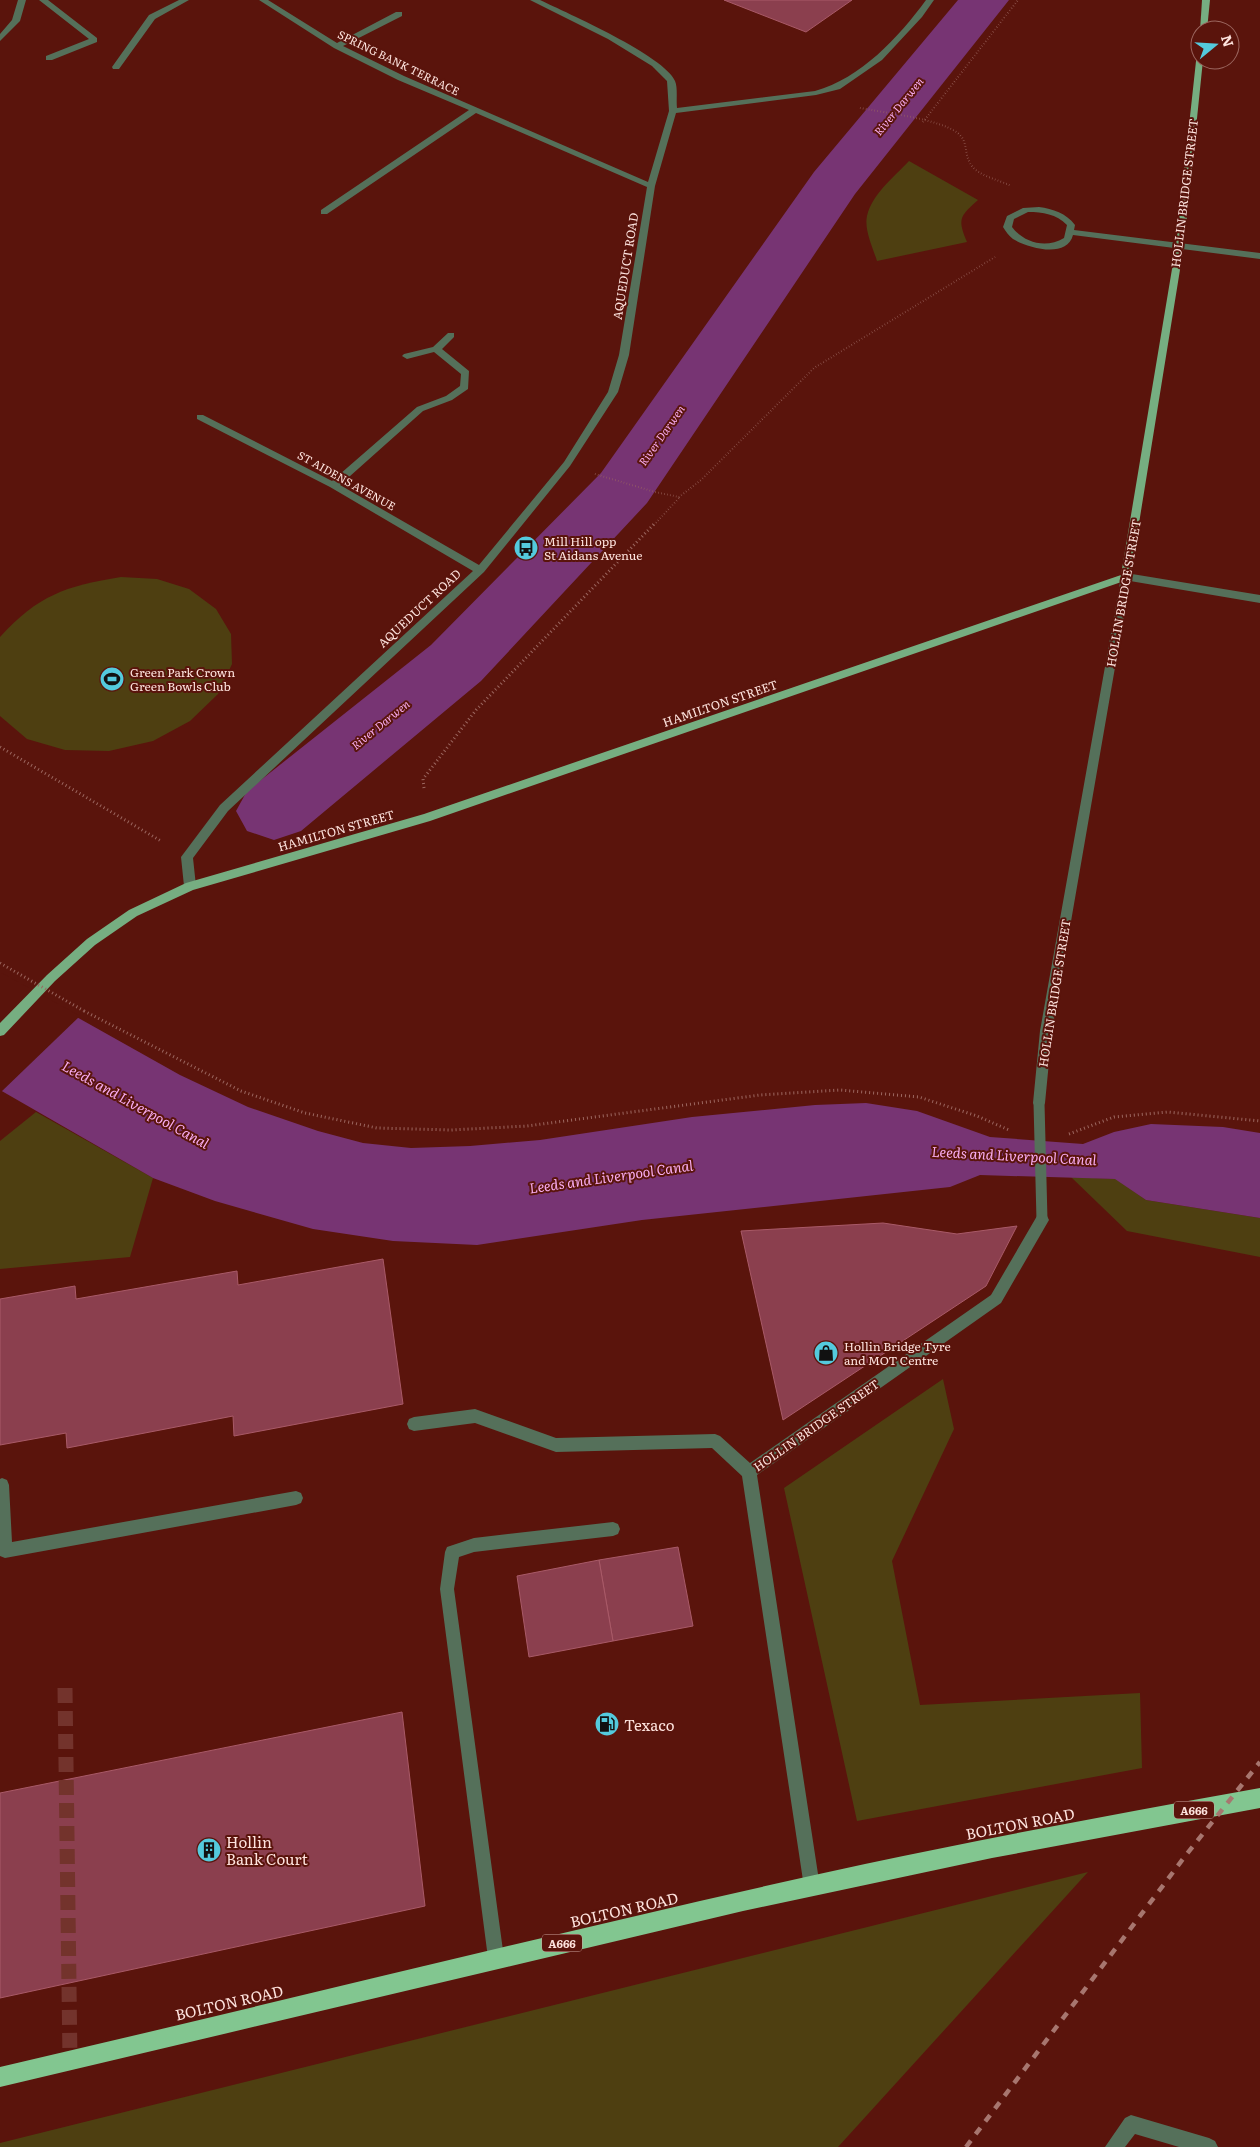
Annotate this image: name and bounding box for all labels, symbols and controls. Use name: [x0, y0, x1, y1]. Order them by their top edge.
north arrow: [1190, 20, 1240, 70]
street label: SPRING BANK TERRACE: [335, 26, 463, 98]
text: N: [1217, 32, 1240, 50]
water label: River Darwen: [870, 73, 927, 139]
street label: HOLLIN BRIDGE STREET: [1166, 117, 1202, 268]
street label: AQUEDUCT ROAD: [608, 211, 642, 321]
water label: River Darwen: [634, 401, 688, 469]
street label: ST AIDENS AVENUE: [295, 446, 399, 514]
street label: HOLLIN BRIDGE STREET: [1101, 518, 1145, 668]
place label: Mill Hill opp St Aidans Avenue: [544, 532, 643, 564]
bus stop icon: Mill Hill opp St Aidans Avenue: [513, 535, 539, 561]
street label: AQUEDUCT ROAD: [373, 565, 465, 651]
place label: Green Park Crown Green Bowls Club: [130, 663, 235, 695]
sports icon: Green Park Crown Green Bowls Club: [99, 666, 125, 692]
street label: HAMILTON STREET: [660, 675, 780, 731]
water label: River Darwen: [347, 695, 413, 752]
street label: HAMILTON STREET: [276, 805, 397, 855]
street label: HOLLIN BRIDGE STREET: [1033, 917, 1075, 1068]
water label: Leeds and Liverpool Canal: [59, 1055, 213, 1153]
water label: Leeds and Liverpool Canal: [931, 1141, 1097, 1169]
water label: Leeds and Liverpool Canal: [528, 1155, 694, 1197]
place label: Hollin Bridge Tyre and MOT Centre: [844, 1337, 951, 1369]
shop icon: Hollin Bridge Tyre and MOT Centre: [813, 1340, 839, 1366]
street label: HOLLIN BRIDGE STREET: [749, 1375, 883, 1475]
fuel station icon: Texaco: [594, 1711, 620, 1737]
place label: Texaco: [624, 1713, 675, 1736]
street label: BOLTON ROAD: [964, 1801, 1076, 1845]
road number: A666: [1174, 1802, 1214, 1818]
place label: Hollin Bank Court: [226, 1830, 308, 1870]
building icon: Hollin Bank Court: [196, 1837, 222, 1863]
street label: BOLTON ROAD: [568, 1885, 680, 1933]
road number: A666: [542, 1935, 582, 1952]
street label: BOLTON ROAD: [173, 1978, 285, 2026]

